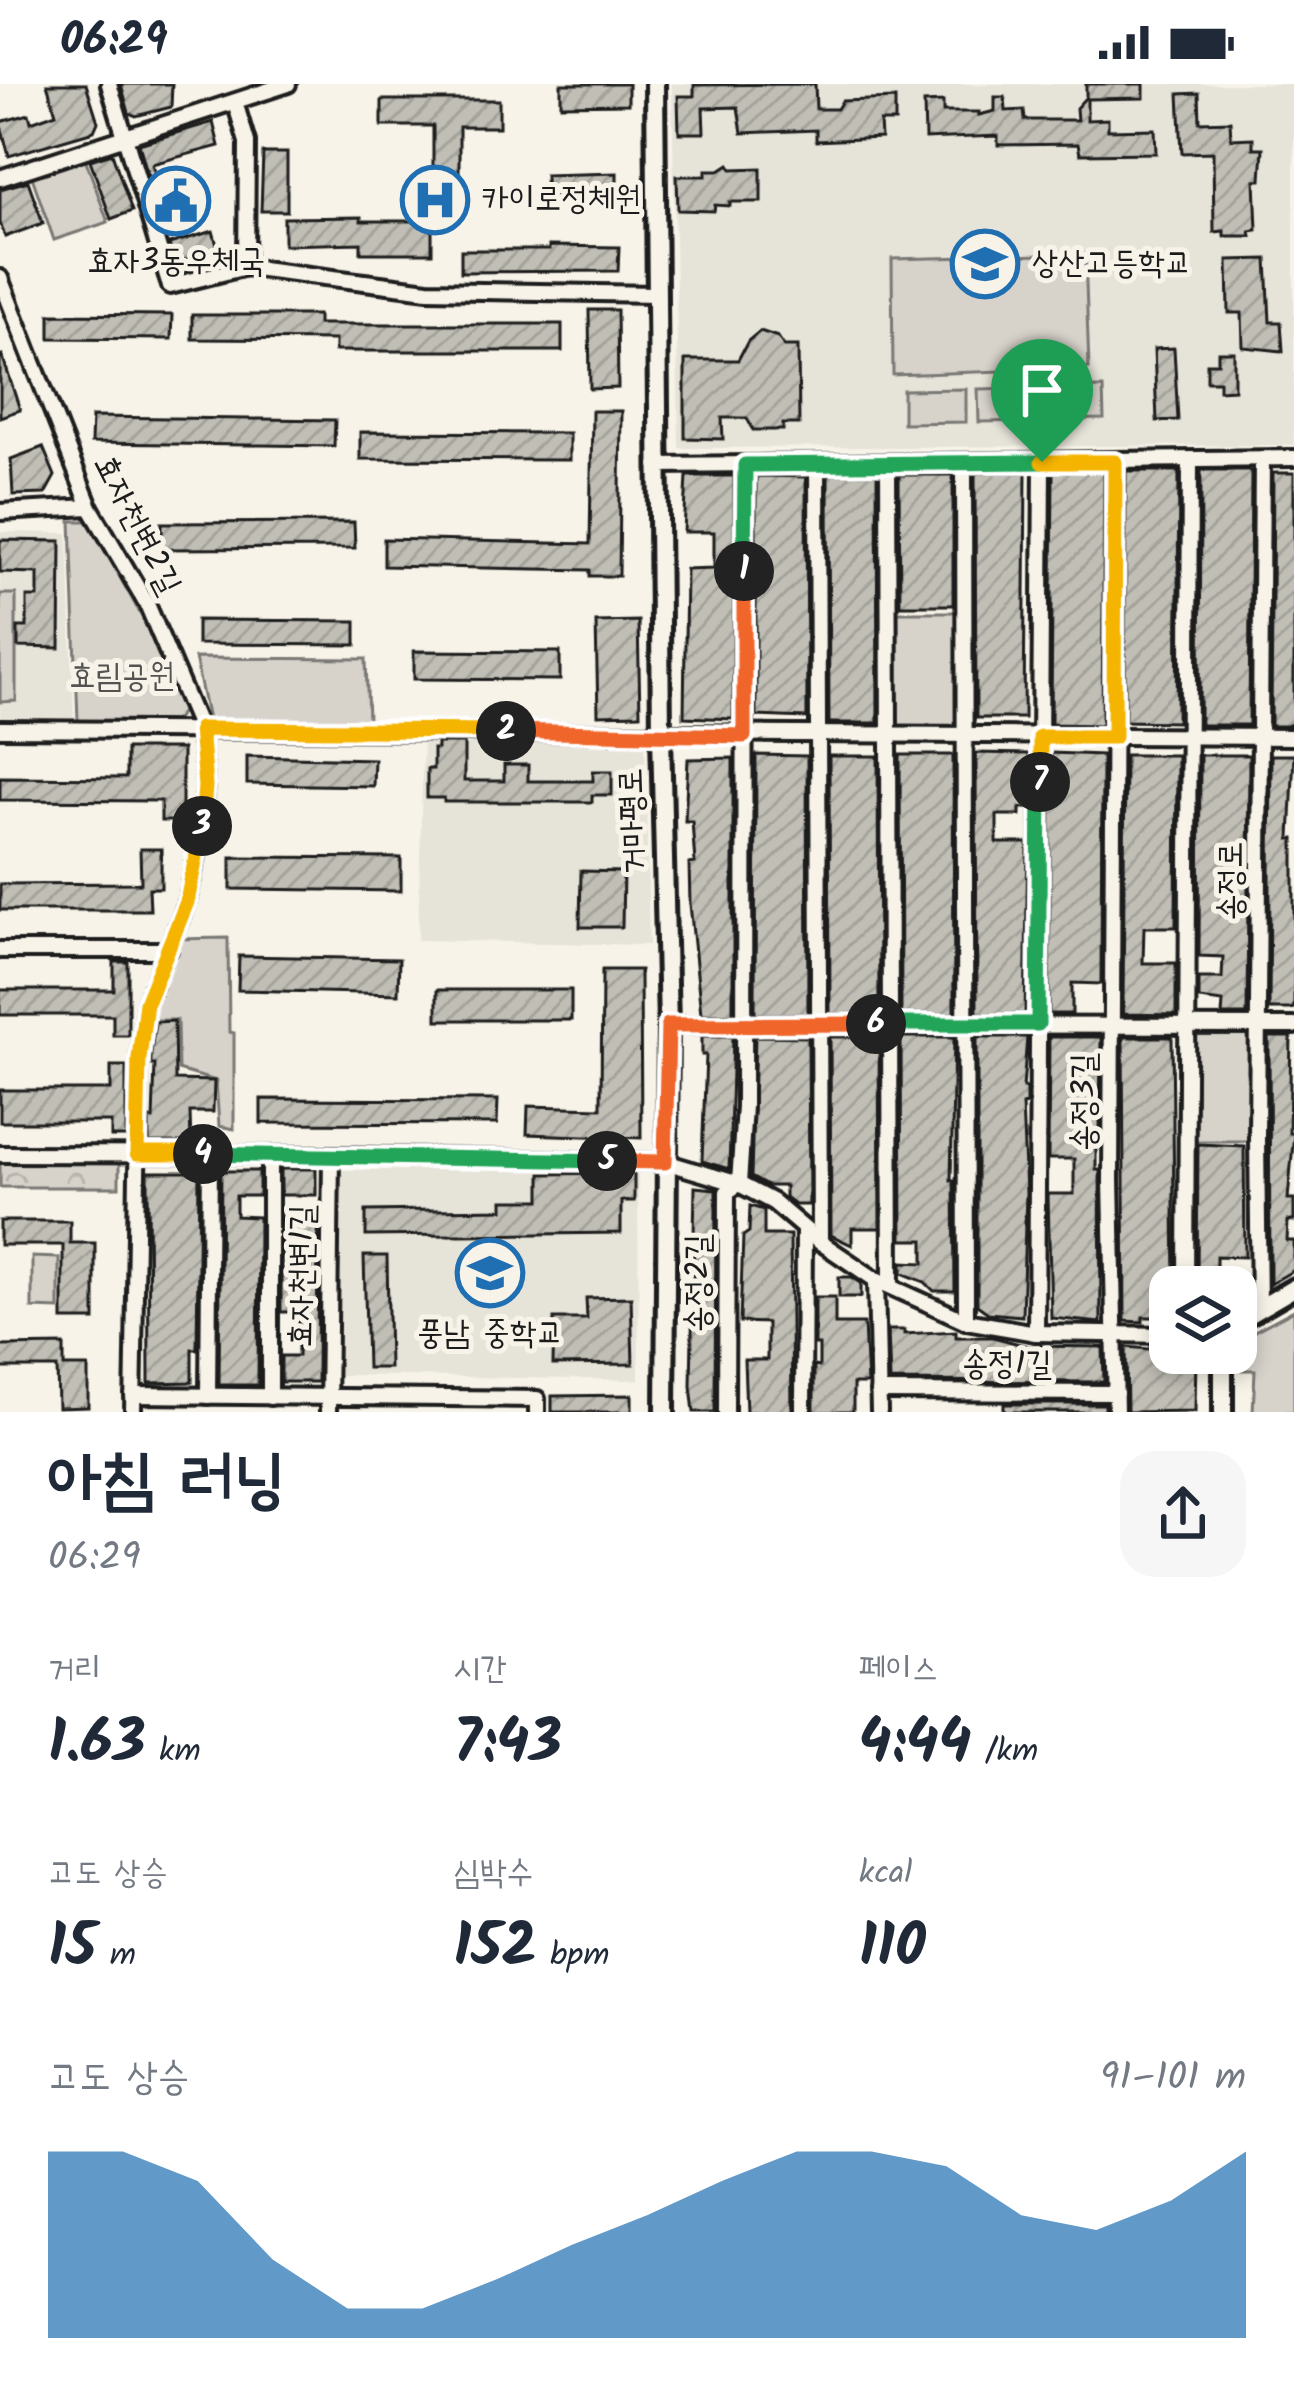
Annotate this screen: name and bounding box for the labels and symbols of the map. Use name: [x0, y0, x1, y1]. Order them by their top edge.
hospital icon: 카이로정체원: [400, 165, 470, 235]
public building icon: 효자3동우체국: [141, 166, 211, 236]
place label: 카이로정체원: [482, 174, 641, 227]
school or university icon: 상산고등학교: [950, 229, 1020, 299]
place label: 효자3동우체국: [87, 236, 265, 289]
place label: 상산고등학교: [1032, 238, 1191, 291]
pin: [991, 339, 1093, 462]
street label: 효자천변2길: [78, 445, 194, 605]
pin: 1: [714, 541, 774, 601]
park label: 효림공원: [69, 651, 175, 704]
pin: 2: [476, 701, 536, 761]
pin: 7: [1010, 752, 1070, 812]
street label: 거마평로: [606, 767, 662, 875]
pin: 3: [172, 796, 232, 856]
street label: 송정로: [1206, 841, 1259, 921]
pin: 6: [846, 994, 906, 1054]
street label: 송정3길: [1059, 1053, 1112, 1151]
pin: 4: [173, 1124, 233, 1184]
pin: 5: [577, 1131, 637, 1191]
street label: 효자천변1길: [275, 1204, 331, 1348]
street label: 송정2길: [673, 1234, 726, 1332]
school or university icon: 풍남 중학교: [455, 1238, 525, 1308]
place label: 풍남 중학교: [417, 1308, 563, 1361]
street label: 송정1길: [962, 1339, 1052, 1392]

